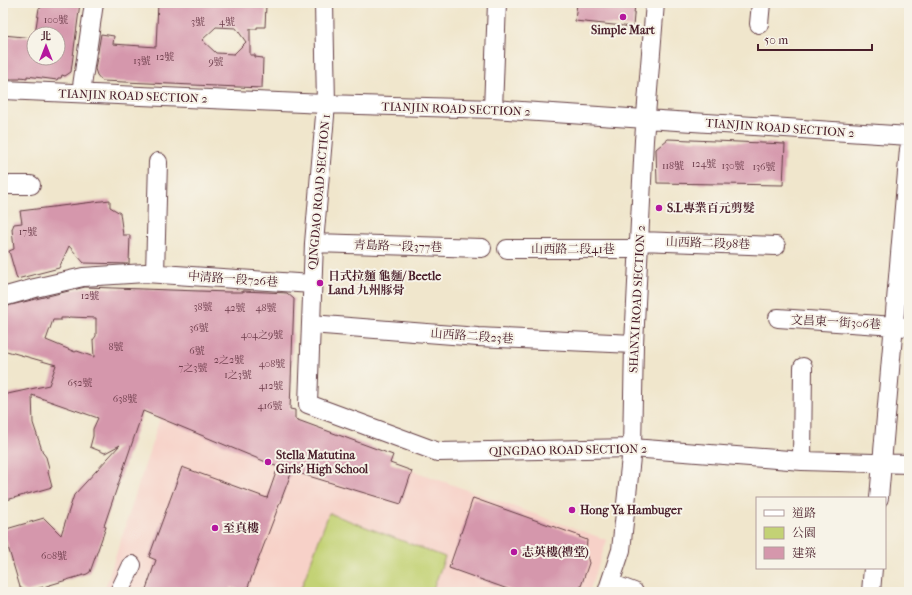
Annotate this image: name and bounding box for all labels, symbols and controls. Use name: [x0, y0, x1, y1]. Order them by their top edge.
marker: Simple Mart: [618, 12, 628, 22]
house number: 100號: [44, 14, 68, 26]
house number: 3號: [191, 16, 205, 28]
house number: 4號: [219, 16, 235, 28]
place label: Simple Mart: [591, 23, 656, 38]
north arrow: [26, 26, 66, 66]
scale bar: [758, 26, 872, 52]
text: 北: [41, 30, 52, 43]
text: 50 m: [764, 33, 788, 47]
house number: 12號: [156, 51, 174, 63]
house number: 13號: [133, 55, 151, 67]
house number: 9號: [208, 56, 224, 68]
street label: TIANJIN ROAD SECTION 2: [58, 86, 208, 106]
street label: TIANJIN ROAD SECTION 2: [381, 99, 531, 119]
street label: QINGDAO ROAD SECTION 1: [305, 113, 333, 271]
street label: TIANJIN ROAD SECTION 2: [705, 116, 855, 140]
house number: 124號: [692, 158, 716, 170]
house number: 118號: [662, 160, 684, 172]
house number: 130號: [721, 160, 745, 172]
house number: 136號: [752, 161, 776, 173]
place label: S.L專業百元剪髮: [667, 201, 755, 215]
marker: S.L專業百元剪髮: [654, 203, 664, 213]
street label: SHANXI ROAD SECTION 2: [626, 225, 648, 373]
house number: 17號: [19, 226, 37, 238]
street label: 山西路二段98巷: [666, 235, 750, 251]
street label: 青島路一段377巷: [354, 237, 442, 255]
street label: 山西路二段41巷: [531, 242, 615, 256]
street label: 中清路一段726巷: [187, 269, 279, 289]
place label: 日式拉麵 龜麵/ Beetle Land 九州豚骨: [328, 269, 441, 297]
marker: 日式拉麵 龜麵/ Beetle Land 九州豚骨: [315, 278, 325, 288]
house number: 12號: [81, 290, 99, 302]
house number: 38號: [193, 301, 213, 313]
house number: 42號: [224, 302, 246, 314]
house number: 48號: [256, 302, 276, 314]
street label: 文昌東一街306巷: [791, 313, 881, 331]
house number: 36號: [189, 322, 209, 334]
street label: 山西路二段23巷: [430, 326, 514, 346]
house number: 404之9號: [241, 329, 283, 341]
house number: 8號: [108, 341, 124, 353]
house number: 6號: [189, 345, 205, 357]
house number: 2之2號: [214, 354, 244, 366]
house number: 408號: [259, 358, 285, 370]
house number: 7之3號: [179, 362, 207, 374]
house number: 1之3號: [224, 369, 252, 381]
house number: 652號: [68, 377, 92, 389]
house number: 412號: [259, 380, 283, 392]
house number: 638號: [113, 393, 137, 405]
house number: 416號: [258, 400, 282, 412]
street label: QINGDAO ROAD SECTION 2: [489, 442, 647, 458]
place label: Stella Matutina Girls' High School: [276, 448, 369, 477]
marker: Stella Matutina Girls' High School: [263, 457, 273, 467]
legend: [756, 497, 886, 569]
place label: Hong Ya Hambuger: [580, 503, 683, 518]
marker: Hong Ya Hambuger: [567, 505, 577, 515]
text: 道路: [792, 506, 816, 520]
place label: 至真樓: [223, 521, 259, 535]
marker: 至真樓: [210, 523, 220, 533]
text: 公園: [792, 526, 816, 540]
place label: 志英樓(禮堂): [522, 545, 589, 559]
text: 建築: [792, 546, 816, 560]
marker: 志英樓(禮堂): [509, 547, 519, 557]
house number: 608號: [41, 550, 67, 562]

